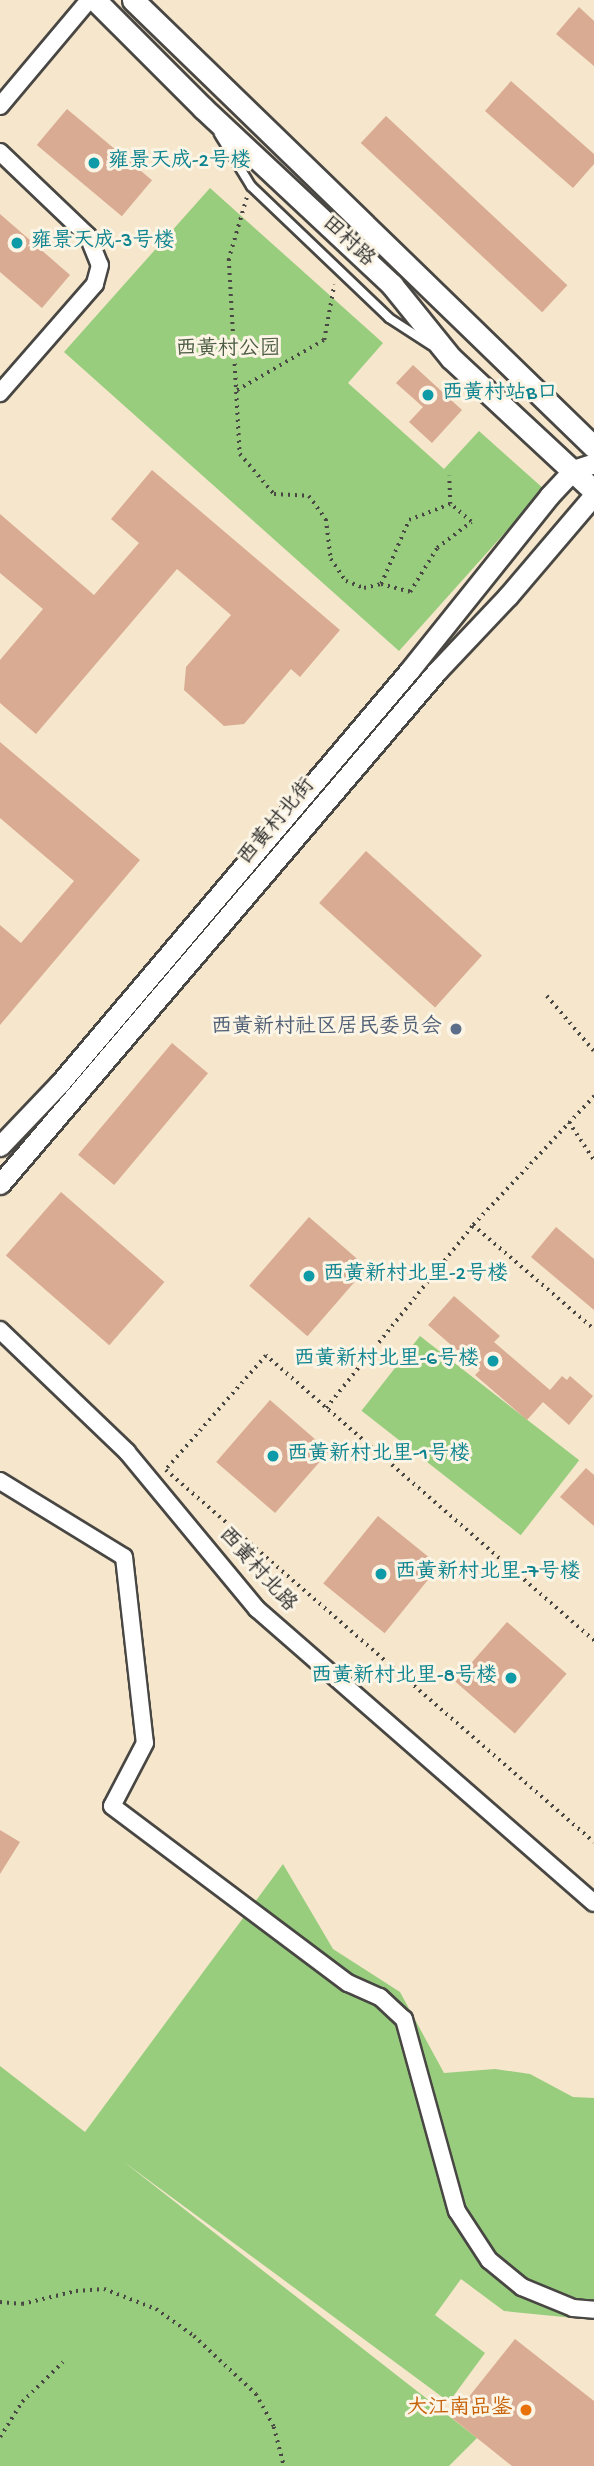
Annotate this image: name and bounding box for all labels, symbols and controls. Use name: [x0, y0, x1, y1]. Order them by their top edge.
place label: 雍景天成-2号楼: [108, 150, 251, 176]
marker: 雍景天成-2号楼: [86, 155, 102, 171]
street label: 田村路: [315, 212, 379, 274]
place label: 雍景天成-3号楼: [31, 230, 174, 256]
marker: 雍景天成-3号楼: [9, 235, 25, 251]
park label: 西黄村公园: [176, 338, 280, 364]
place label: 西黄村站B口: [442, 382, 558, 408]
marker: 西黄村站B口: [420, 387, 436, 403]
street label: 西黄村北街: [235, 775, 321, 871]
place label: 西黄新村社区居民委员会: [211, 1016, 442, 1042]
marker: 西黄新村社区居民委员会: [448, 1021, 464, 1037]
place label: 西黄新村北里-2号楼: [323, 1263, 508, 1289]
marker: 西黄新村北里-2号楼: [301, 1268, 317, 1284]
place label: 西黄新村北里-6号楼: [294, 1348, 479, 1374]
marker: 西黄新村北里-6号楼: [485, 1353, 501, 1369]
place label: 西黄新村北里-1号楼: [287, 1443, 470, 1469]
marker: 西黄新村北里-1号楼: [265, 1448, 281, 1464]
street label: 西黄村北路: [212, 1524, 300, 1618]
place label: 西黄新村北里-7号楼: [395, 1561, 581, 1587]
marker: 西黄新村北里-7号楼: [373, 1566, 389, 1582]
place label: 西黄新村北里-8号楼: [311, 1665, 497, 1691]
marker: 西黄新村北里-8号楼: [503, 1670, 519, 1686]
place label: 大江南品鉴: [407, 2397, 512, 2423]
marker: 大江南品鉴: [518, 2402, 534, 2418]

